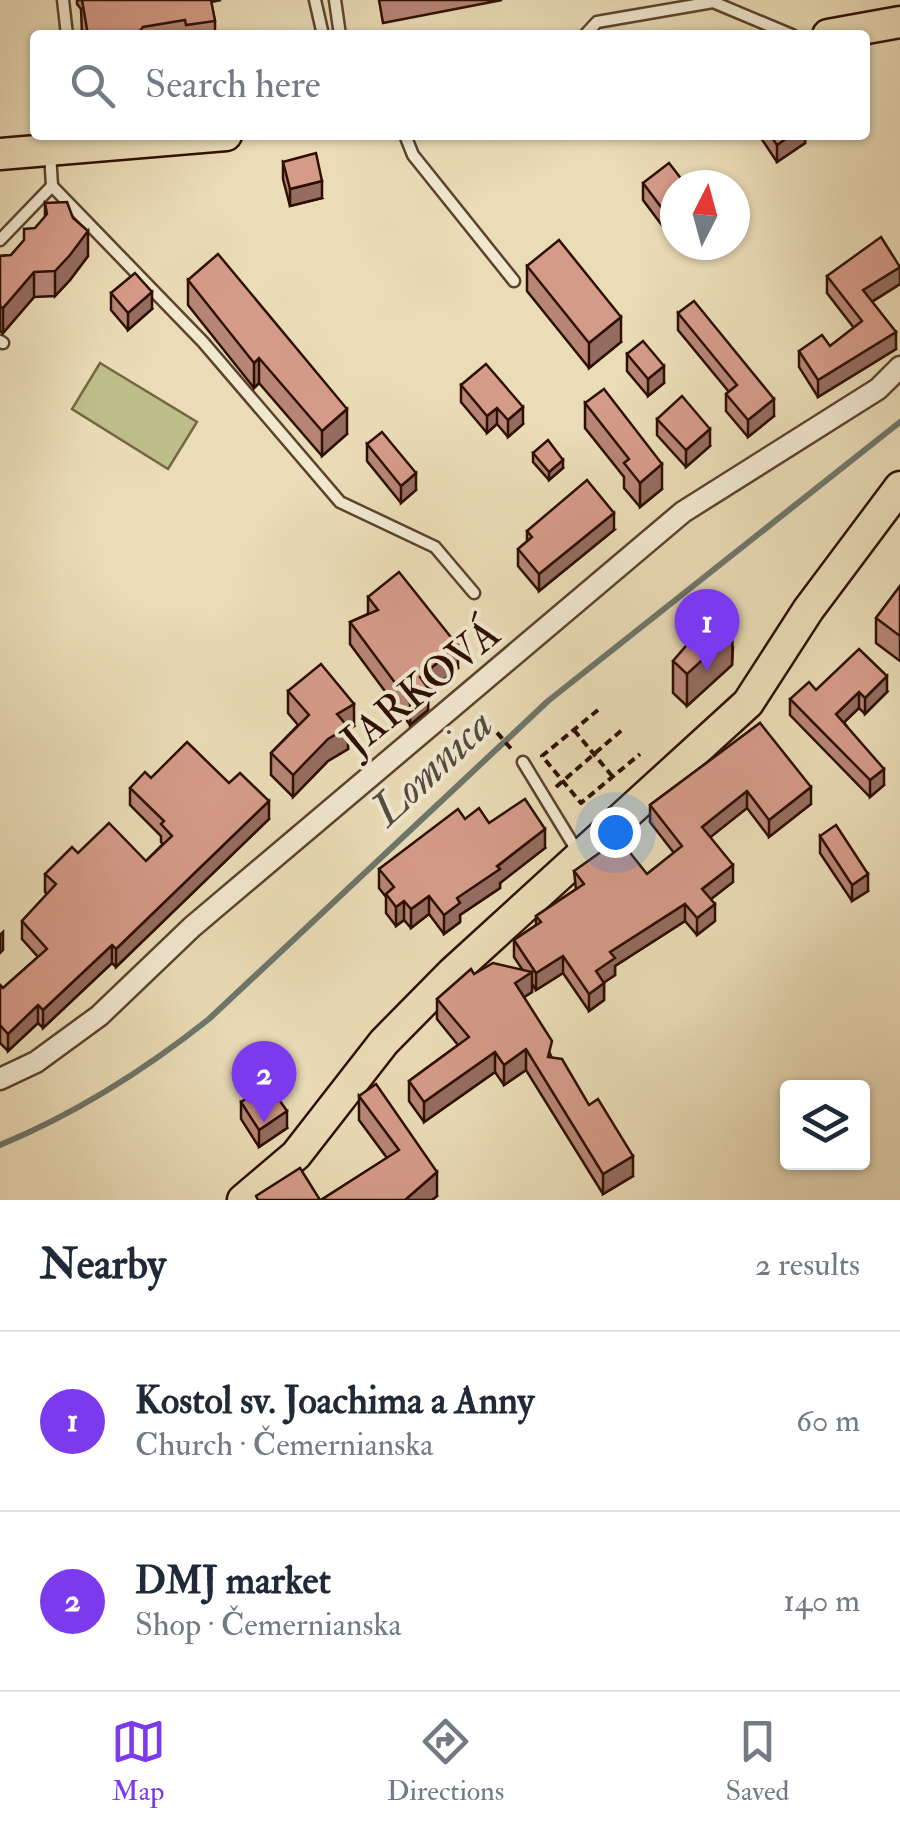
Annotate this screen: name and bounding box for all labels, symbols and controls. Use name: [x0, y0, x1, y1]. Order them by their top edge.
search box: [30, 30, 870, 140]
icon: search: [65, 58, 120, 113]
text: Search here: [145, 61, 321, 109]
north arrow: [660, 170, 750, 260]
pin: 1: [674, 588, 740, 671]
street label: JARKOVÁ: [329, 606, 511, 768]
water label: Lomnica: [358, 697, 505, 839]
your location: [590, 807, 641, 858]
pin: 2: [232, 1040, 296, 1123]
map controls: [780, 1080, 870, 1170]
button: layers: [780, 1080, 870, 1170]
text: Nearby: [40, 1239, 166, 1291]
text: 2 results: [755, 1245, 860, 1285]
text: Kostol sv. Joachima a Anny: [135, 1377, 534, 1425]
text: 1: [67, 1401, 78, 1441]
text: 60 m: [796, 1401, 860, 1441]
text: Church · Čemernianska: [135, 1425, 433, 1465]
text: DMJ market: [135, 1557, 331, 1605]
text: 2: [64, 1581, 81, 1621]
text: 140 m: [783, 1581, 860, 1621]
text: Shop · Čemernianska: [135, 1605, 402, 1645]
tab: Map: [111, 1714, 166, 1809]
tab: Directions: [387, 1714, 504, 1809]
tab: Saved: [725, 1714, 789, 1809]

